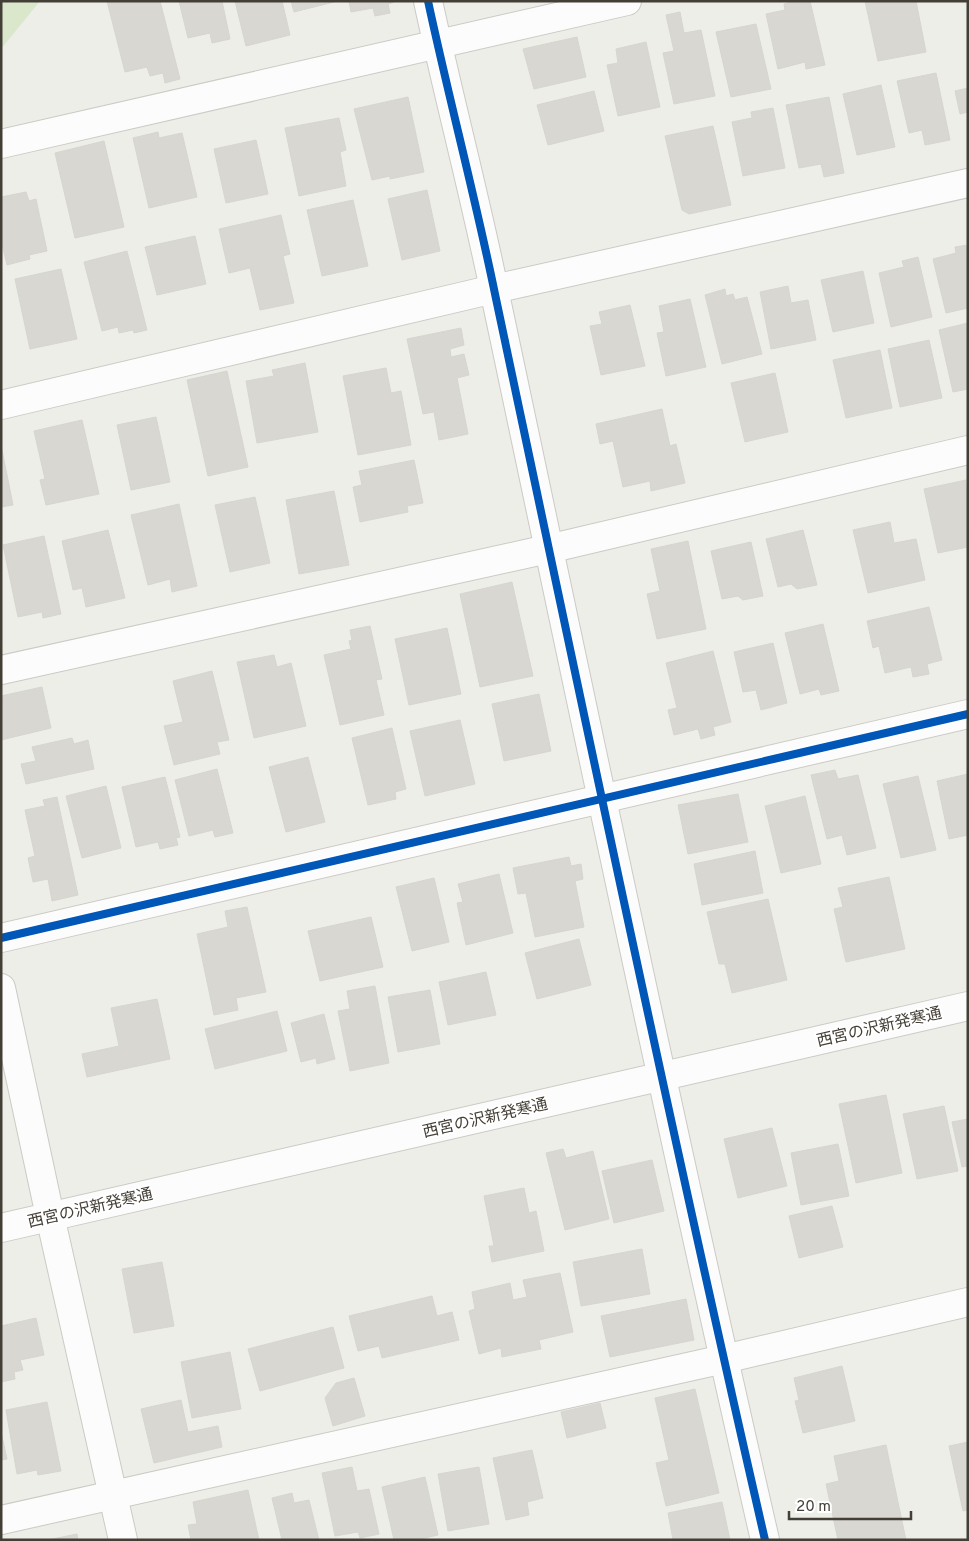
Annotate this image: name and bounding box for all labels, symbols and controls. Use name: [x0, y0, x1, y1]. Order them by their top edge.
street label: 西宮の沢新発寒通: [815, 1004, 944, 1052]
street label: 西宮の沢新発寒通: [421, 1095, 550, 1143]
street label: 西宮の沢新発寒通: [26, 1185, 155, 1233]
scale bar: [789, 1488, 912, 1520]
text: 20 m: [796, 1498, 831, 1517]

